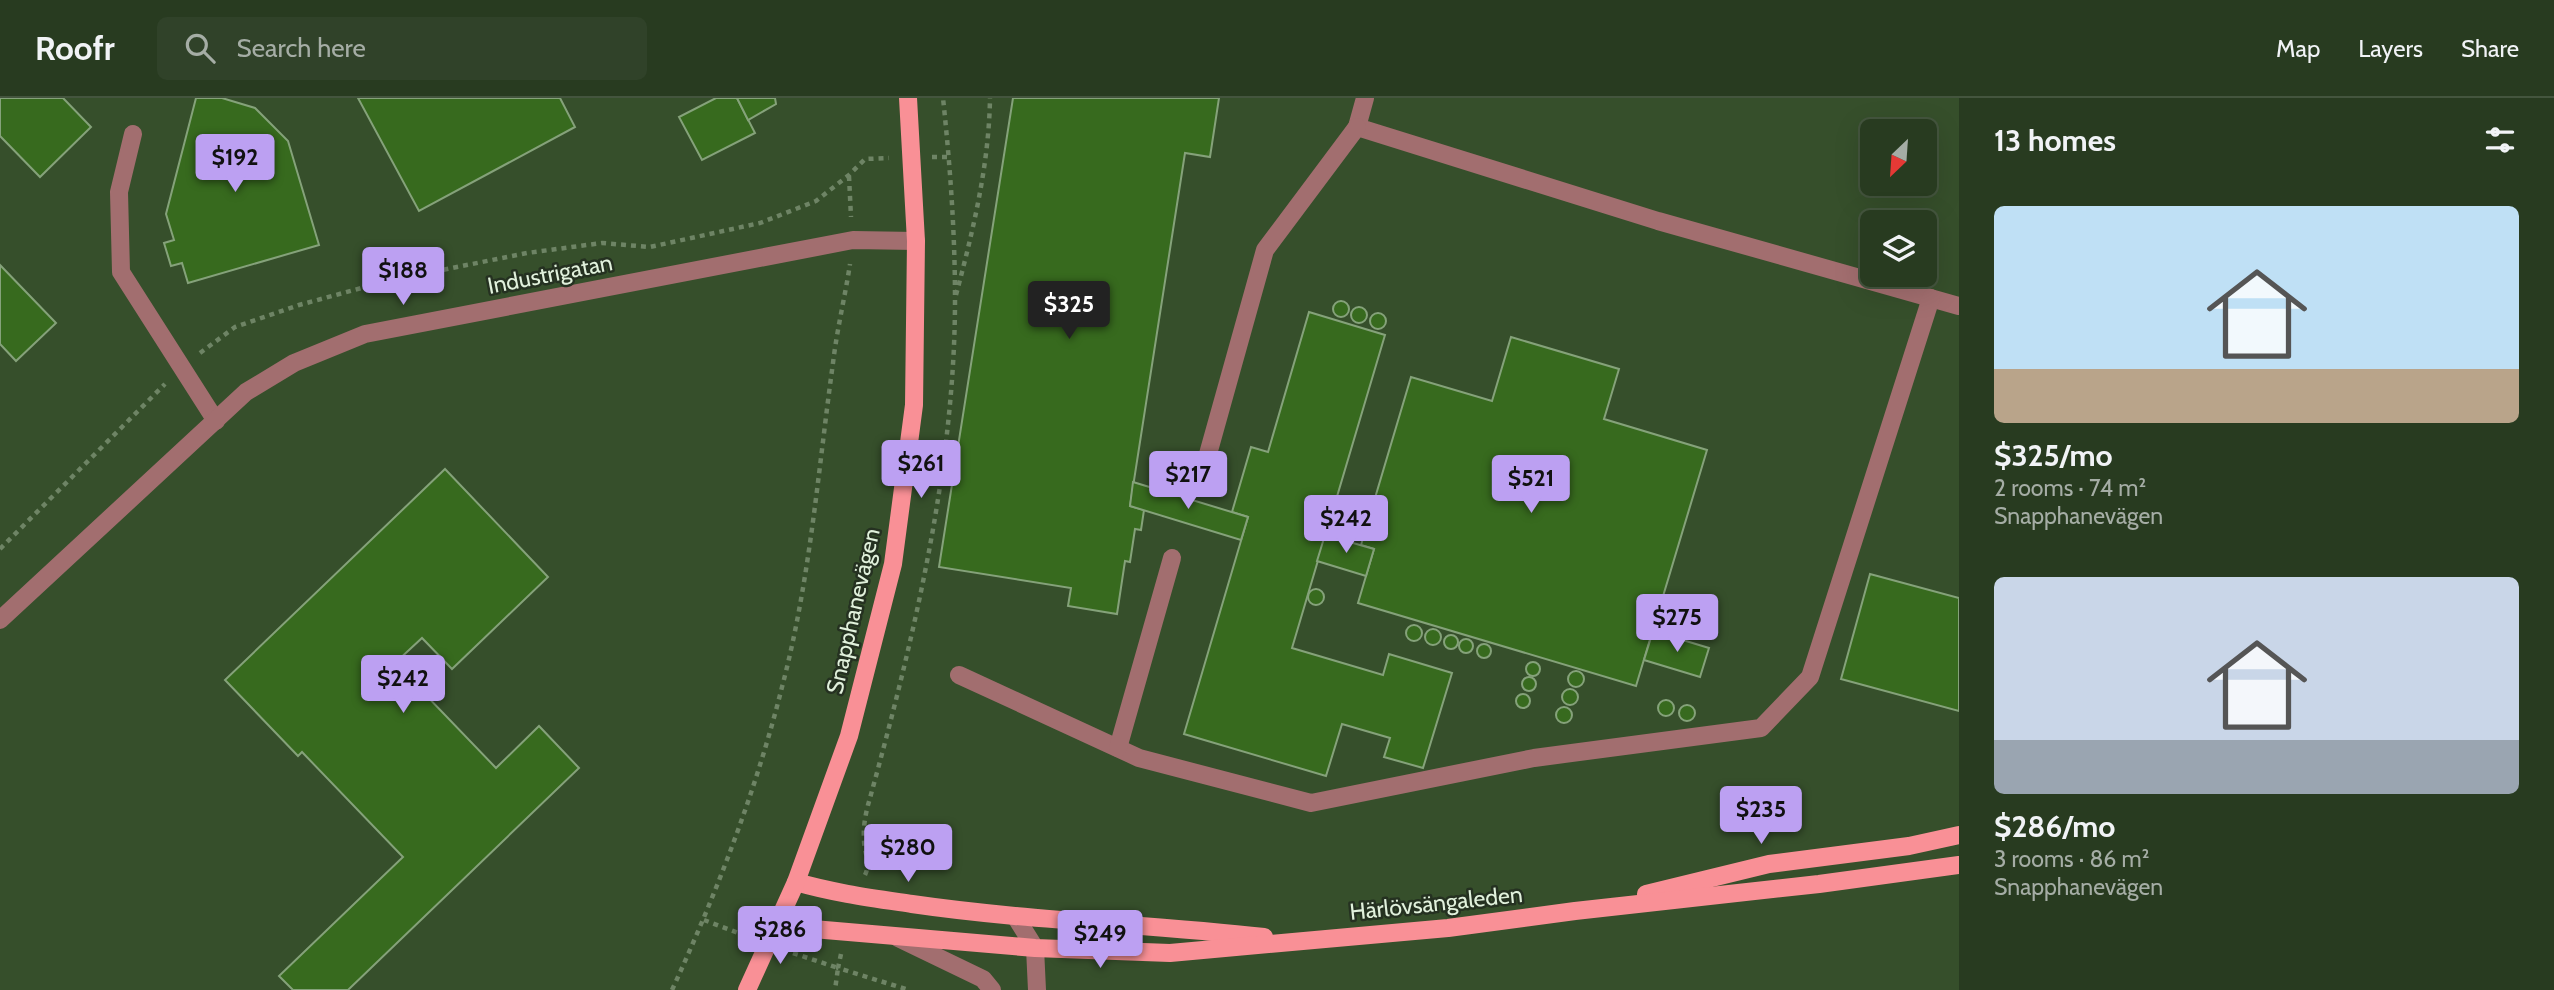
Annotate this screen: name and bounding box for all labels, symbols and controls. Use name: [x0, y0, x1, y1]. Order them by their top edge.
search box: [157, 17, 647, 80]
text: Roofr: [35, 28, 115, 68]
icon: search: [181, 29, 219, 67]
text: Search here: [237, 32, 366, 64]
text: Map: [2276, 34, 2320, 63]
text: Layers: [2358, 34, 2423, 63]
text: Share: [2461, 34, 2519, 63]
north arrow: [1860, 119, 1937, 196]
map controls: [1860, 119, 1937, 287]
icon: filters: [2481, 121, 2519, 159]
text: 13 homes: [1994, 122, 2116, 159]
pin: $192: [194, 134, 276, 194]
text: $192: [212, 143, 258, 171]
button: layers: [1860, 210, 1937, 287]
pin: $188: [362, 248, 444, 307]
street label: Industrigatan: [485, 248, 615, 300]
icon: home: [2194, 251, 2320, 377]
text: $188: [378, 256, 428, 284]
pin: $325: [1028, 282, 1110, 341]
text: $325: [1044, 290, 1094, 318]
text: $325/mo: [1994, 437, 2113, 474]
pin: $261: [880, 440, 962, 500]
text: $261: [898, 449, 944, 477]
pin: $217: [1147, 452, 1229, 511]
pin: $521: [1490, 456, 1572, 515]
text: $217: [1165, 460, 1211, 488]
text: $521: [1508, 464, 1554, 492]
text: 2 rooms · 74 m²: [1994, 474, 2146, 502]
pin: $242: [1305, 496, 1387, 555]
text: Snapphanevägen: [1994, 502, 2163, 530]
text: $242: [1320, 504, 1372, 532]
street label: Snapphanevägen: [820, 525, 886, 697]
pin: $275: [1636, 594, 1718, 654]
text: $275: [1652, 603, 1702, 631]
icon: home: [2194, 622, 2320, 748]
pin: $242: [362, 656, 444, 715]
text: $242: [377, 664, 429, 692]
pin: $235: [1720, 786, 1802, 846]
text: $235: [1736, 795, 1786, 823]
text: $286/mo: [1994, 808, 2115, 845]
pin: $280: [867, 824, 949, 884]
text: $280: [880, 833, 936, 861]
text: 3 rooms · 86 m²: [1994, 845, 2149, 873]
text: Snapphanevägen: [1994, 873, 2163, 901]
street label: Härlövsängaleden: [1348, 880, 1524, 926]
pin: $286: [739, 906, 821, 966]
pin: $249: [1059, 910, 1141, 970]
text: $286: [754, 915, 806, 943]
text: $249: [1074, 919, 1126, 947]

